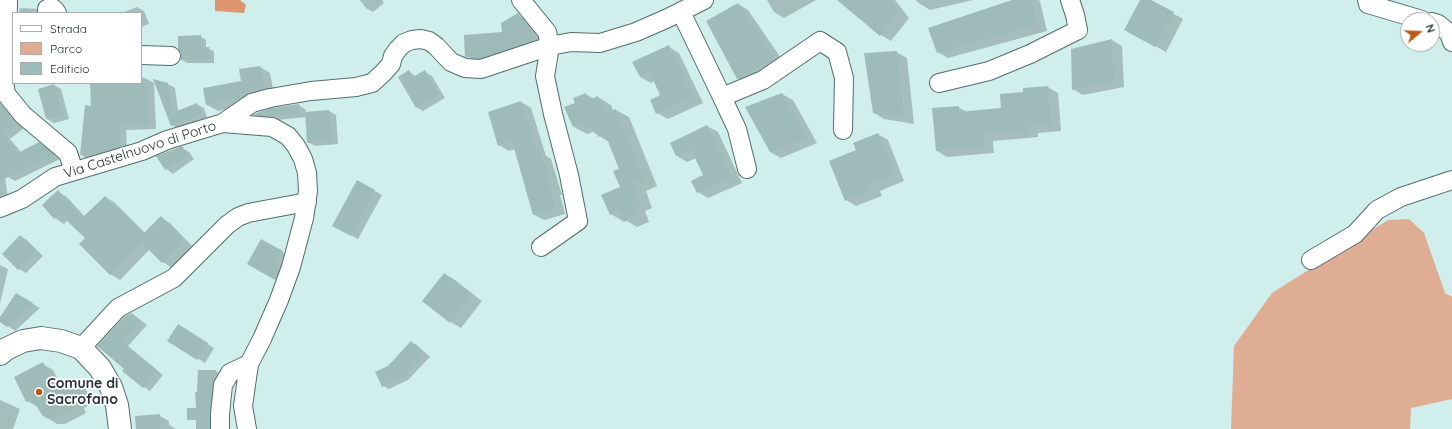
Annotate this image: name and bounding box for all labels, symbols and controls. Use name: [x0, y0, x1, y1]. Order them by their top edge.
legend: [12, 12, 142, 84]
north arrow: [1400, 12, 1440, 52]
text: Strada: [50, 21, 87, 36]
text: N: [1422, 22, 1438, 35]
text: Parco: [50, 41, 82, 56]
text: Edificio: [50, 61, 90, 76]
street label: Via Castelnuovo di Porto: [62, 117, 218, 183]
place label: Comune di Sacrofano: [47, 376, 118, 408]
marker: Comune di Sacrofano: [34, 387, 44, 397]

